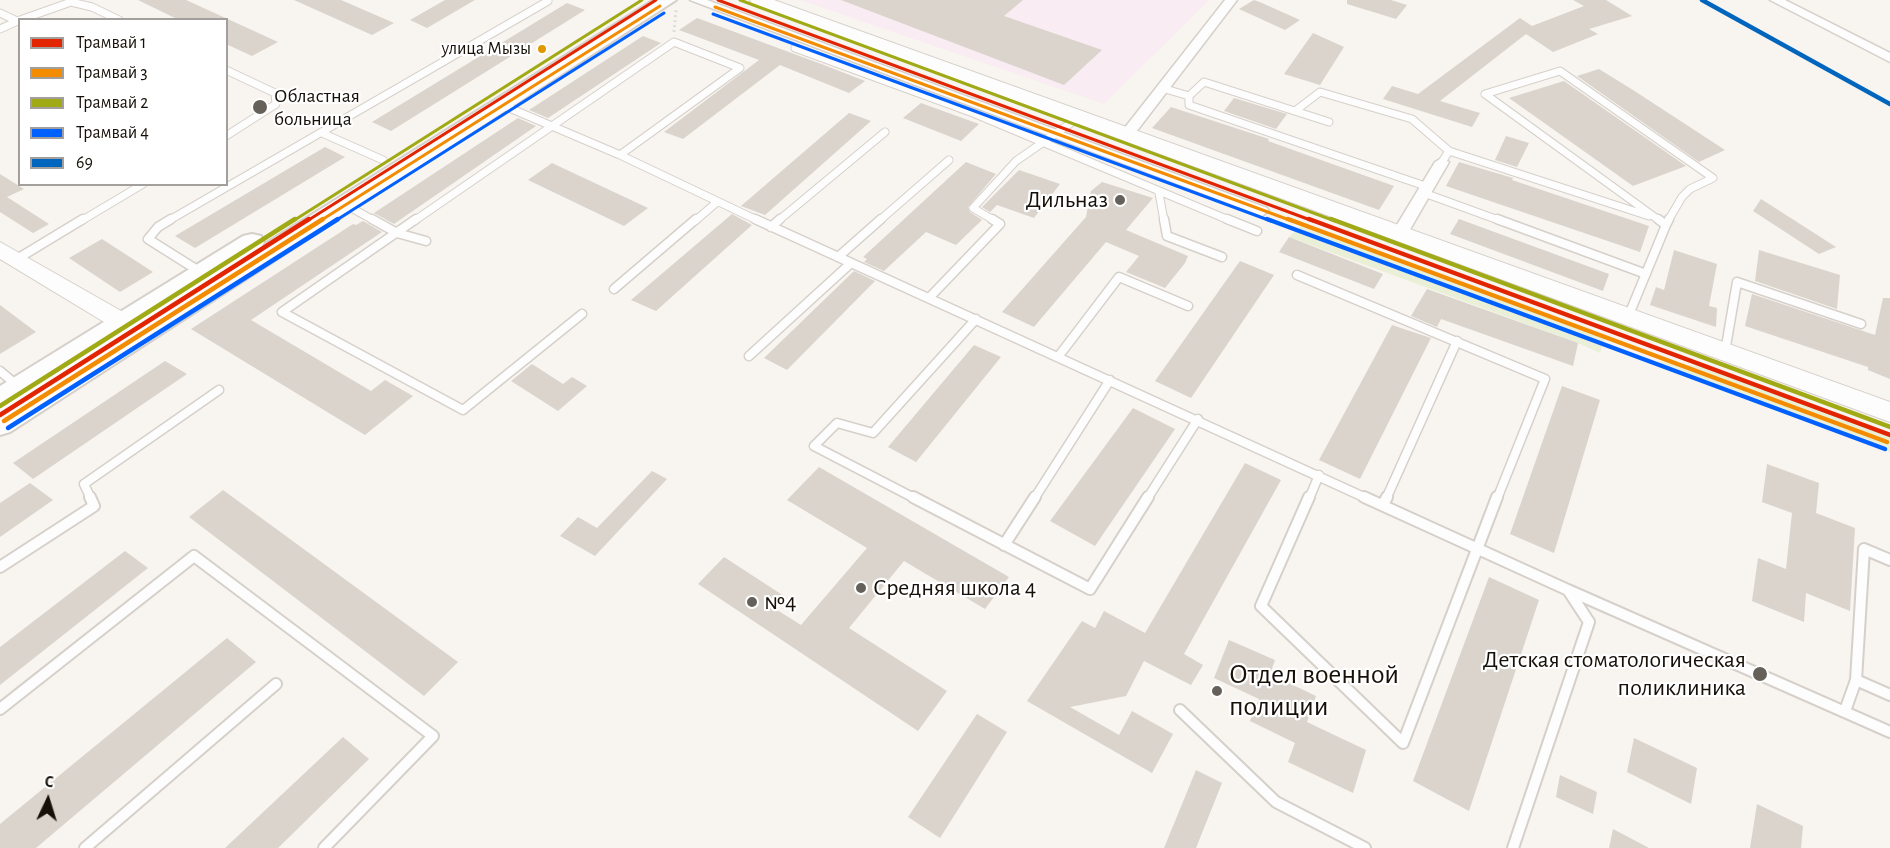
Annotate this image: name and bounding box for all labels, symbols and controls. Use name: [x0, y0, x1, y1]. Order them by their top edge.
legend: [18, 18, 228, 186]
text: Трамвай 1: [76, 34, 147, 52]
place label: улица Мызы: [441, 38, 531, 60]
marker: улица Мызы: [536, 43, 548, 55]
text: Трамвай 3: [76, 64, 148, 82]
place label: Областная больница: [274, 84, 360, 131]
text: Трамвай 2: [76, 94, 149, 112]
marker: Областная больница: [251, 98, 269, 116]
text: Трамвай 4: [76, 124, 149, 142]
text: 69: [76, 154, 93, 172]
place label: Дильназ: [1026, 186, 1108, 214]
marker: Дильназ: [1113, 193, 1127, 207]
place label: Средняя школа 4: [873, 574, 1036, 602]
marker: Средняя школа 4: [854, 581, 868, 595]
place label: №4: [764, 588, 797, 616]
marker: №4: [745, 595, 759, 609]
place label: Детская стоматологическая поликлиника: [1483, 646, 1746, 702]
place label: Отдел военной полиции: [1229, 658, 1399, 724]
marker: Детская стоматологическая поликлиника: [1751, 665, 1769, 683]
marker: Отдел военной полиции: [1210, 684, 1224, 698]
north arrow: [18, 770, 78, 830]
text: С: [44, 774, 54, 790]

